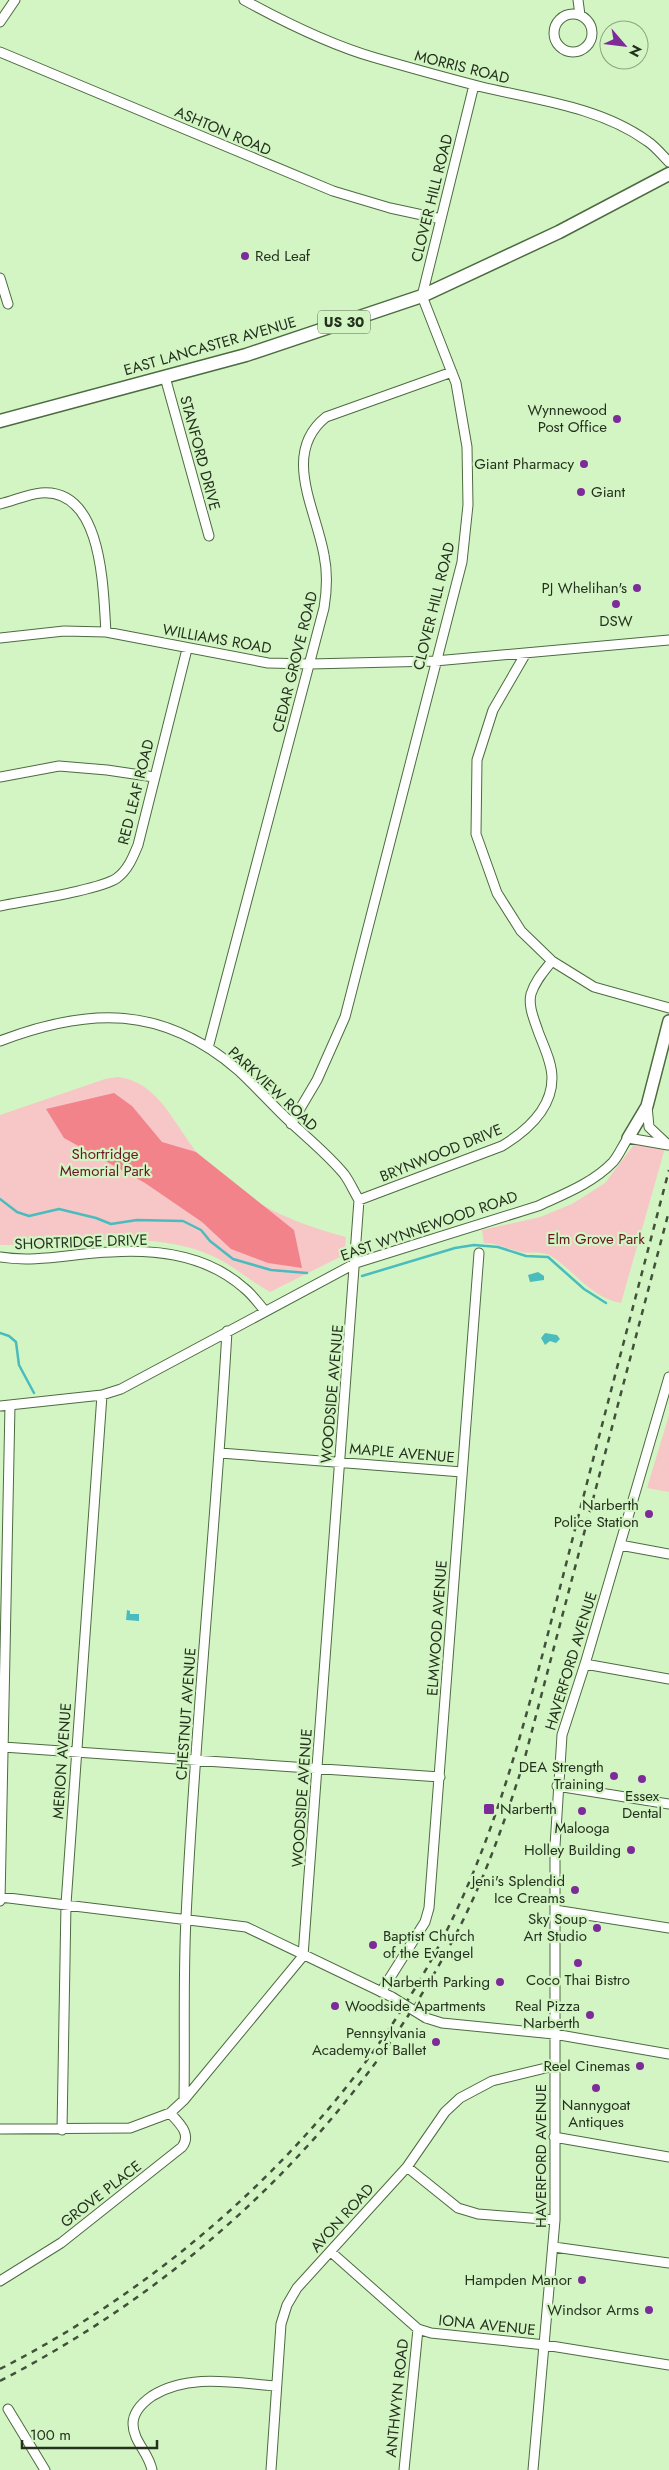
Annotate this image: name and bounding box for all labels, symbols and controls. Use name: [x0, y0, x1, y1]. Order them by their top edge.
north arrow: [599, 20, 649, 70]
text: N: [624, 41, 647, 61]
street label: MORRIS ROAD: [412, 45, 512, 89]
street label: ASHTON ROAD: [171, 101, 275, 161]
street label: CLOVER HILL ROAD: [405, 132, 459, 264]
place label: Red Leaf: [255, 245, 311, 267]
marker: Red Leaf: [239, 250, 251, 262]
street label: EAST LANCASTER AVENUE: [121, 311, 299, 381]
road number: US 30: [318, 311, 370, 334]
street label: STANFORD DRIVE: [174, 393, 226, 513]
place label: Wynnewood Post Office: [527, 399, 607, 438]
marker: Wynnewood Post Office: [611, 413, 623, 425]
place label: Giant Pharmacy: [474, 453, 574, 475]
marker: Giant Pharmacy: [578, 458, 590, 470]
place label: Giant: [591, 481, 626, 503]
marker: Giant: [575, 486, 587, 498]
street label: CLOVER HILL ROAD: [407, 540, 461, 672]
place label: PJ Whelihan's: [542, 577, 627, 599]
marker: PJ Whelihan's: [631, 582, 643, 594]
street label: CEDAR GROVE ROAD: [267, 589, 323, 735]
marker: DSW: [610, 598, 622, 610]
place label: DSW: [599, 610, 633, 632]
street label: WILLIAMS ROAD: [161, 619, 273, 659]
street label: RED LEAF ROAD: [112, 737, 160, 847]
street label: PARKVIEW ROAD: [223, 1042, 323, 1136]
street label: BRYNWOOD DRIVE: [376, 1118, 506, 1188]
park label: Shortridge Memorial Park: [60, 1143, 151, 1182]
street label: EAST WYNNEWOOD ROAD: [337, 1185, 521, 1267]
park label: Elm Grove Park: [547, 1228, 645, 1250]
street label: SHORTRIDGE DRIVE: [14, 1229, 148, 1255]
street label: WOODSIDE AVENUE: [315, 1324, 349, 1464]
street label: MAPLE AVENUE: [348, 1437, 456, 1469]
place label: Narberth Police Station: [554, 1494, 639, 1533]
marker: Narberth Police Station: [643, 1508, 655, 1520]
street label: ELMWOOD AVENUE: [421, 1559, 453, 1697]
street label: HAVERFORD AVENUE: [539, 1589, 603, 1733]
street label: CHESTNUT AVENUE: [170, 1647, 202, 1781]
street label: MERION AVENUE: [47, 1702, 77, 1820]
street label: WOODSIDE AVENUE: [286, 1728, 318, 1868]
place label: DEA Strength Training: [519, 1756, 604, 1795]
marker: DEA Strength Training: [608, 1770, 620, 1782]
marker: Essex Dental: [636, 1773, 648, 1785]
place label: Essex Dental: [622, 1785, 662, 1824]
place label: Narberth: [500, 1798, 557, 1820]
marker: Narberth: [482, 1802, 496, 1816]
marker: Malooga: [576, 1805, 588, 1817]
place label: Malooga: [555, 1817, 609, 1839]
place label: Holley Building: [524, 1839, 621, 1861]
marker: Holley Building: [625, 1844, 637, 1856]
place label: Jeni's Splendid Ice Creams: [470, 1870, 565, 1909]
marker: Jeni's Splendid Ice Creams: [569, 1884, 581, 1896]
place label: Sky Soup Art Studio: [524, 1908, 587, 1947]
marker: Sky Soup Art Studio: [591, 1922, 603, 1934]
place label: Baptist Church of the Evangel: [383, 1925, 475, 1964]
marker: Baptist Church of the Evangel: [367, 1939, 379, 1951]
marker: Coco Thai Bistro: [572, 1957, 584, 1969]
place label: Coco Thai Bistro: [526, 1969, 630, 1991]
place label: Narberth Parking: [382, 1971, 490, 1993]
marker: Narberth Parking: [494, 1976, 506, 1988]
place label: Woodside Apartments: [345, 1995, 486, 2017]
place label: Real Pizza Narberth: [515, 1995, 580, 2034]
marker: Woodside Apartments: [329, 2000, 341, 2012]
marker: Real Pizza Narberth: [584, 2009, 596, 2021]
place label: Pennsylvania Academy of Ballet: [312, 2022, 426, 2061]
marker: Pennsylvania Academy of Ballet: [430, 2036, 442, 2048]
place label: Reel Cinemas: [543, 2055, 630, 2077]
marker: Reel Cinemas: [634, 2060, 646, 2072]
marker: Nannygoat Antiques: [590, 2082, 602, 2094]
street label: HAVERFORD AVENUE: [530, 2084, 552, 2228]
place label: Nannygoat Antiques: [562, 2094, 631, 2133]
street label: GROVE PLACE: [56, 2155, 146, 2233]
street label: AVON ROAD: [305, 2179, 379, 2257]
place label: Hampden Manor: [465, 2269, 573, 2291]
marker: Hampden Manor: [576, 2274, 588, 2286]
place label: Windsor Arms: [547, 2299, 639, 2321]
marker: Windsor Arms: [643, 2304, 655, 2316]
street label: IONA AVENUE: [437, 2309, 537, 2341]
street label: ANTHWYN ROAD: [380, 2338, 414, 2458]
scale bar: [22, 2418, 158, 2450]
text: 100 m: [30, 2424, 71, 2446]

